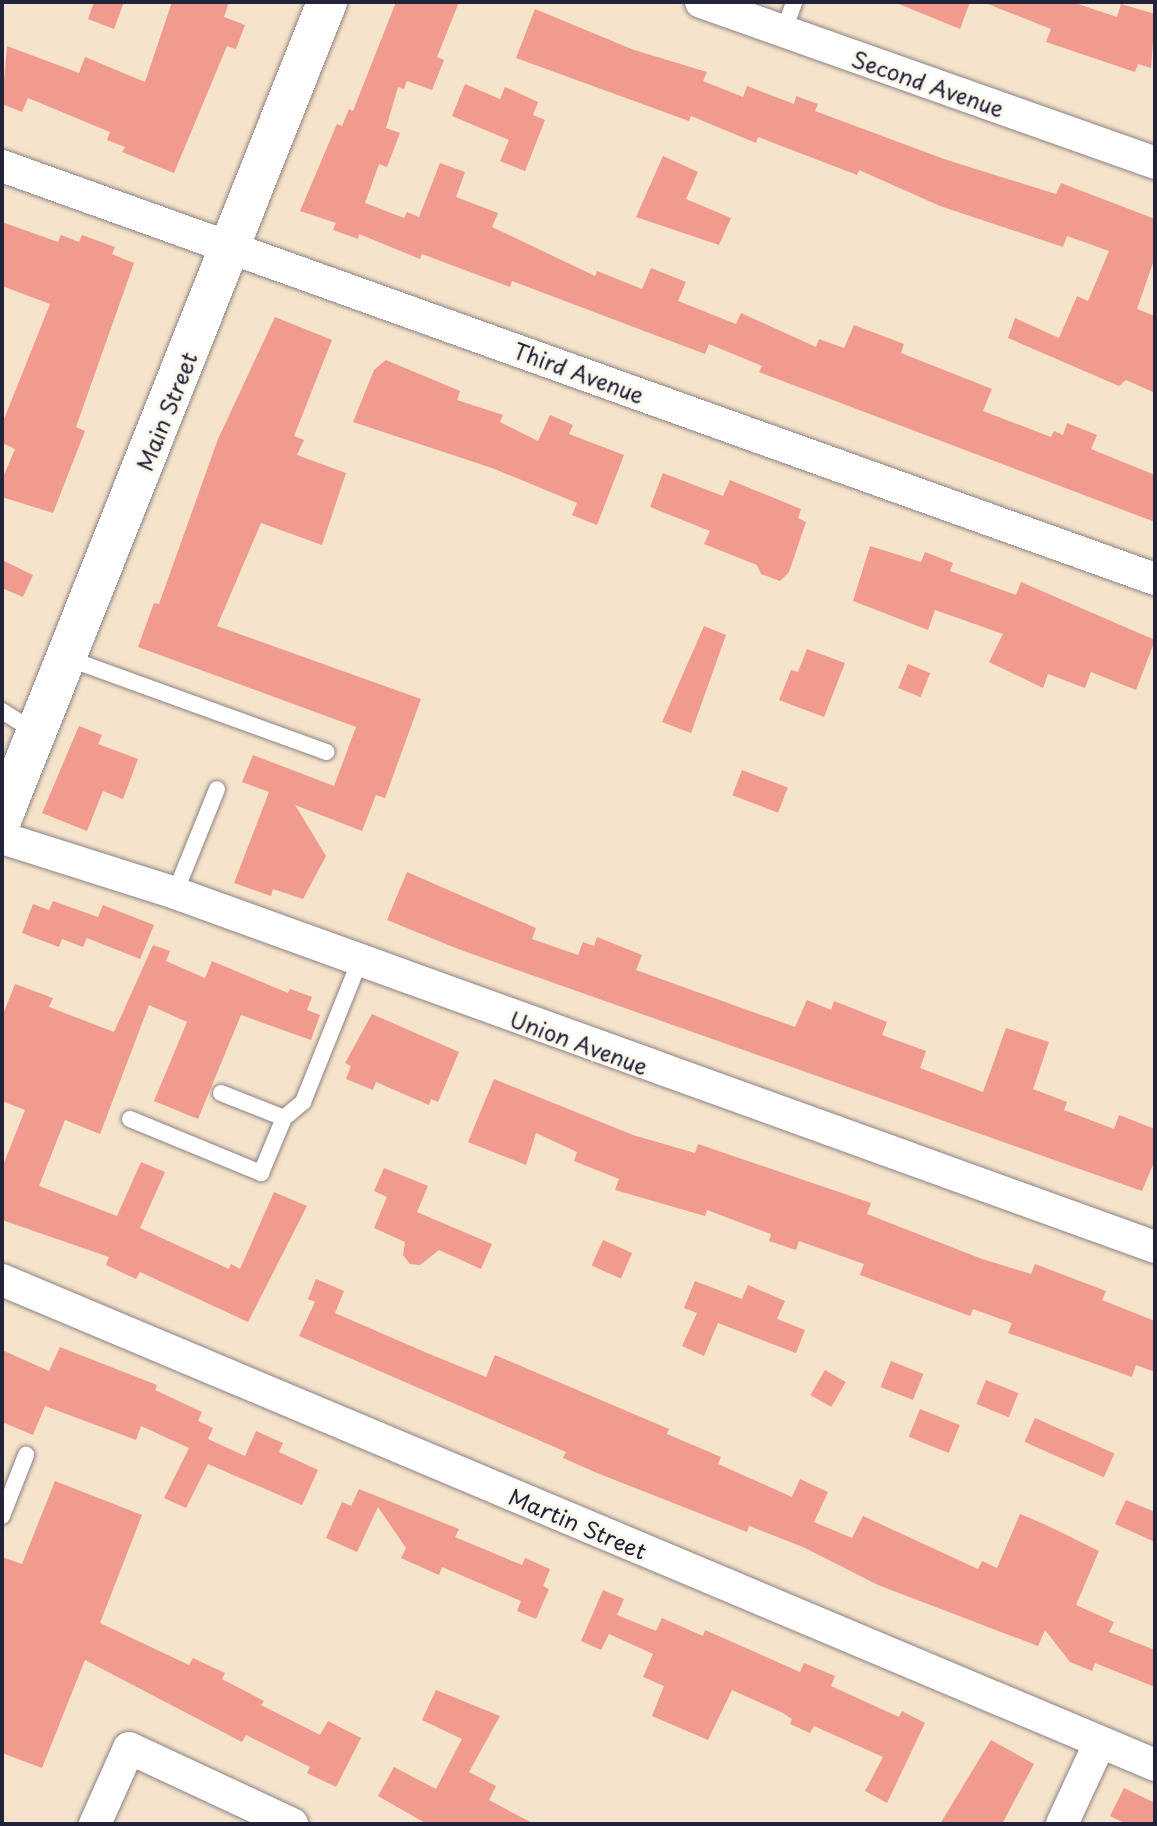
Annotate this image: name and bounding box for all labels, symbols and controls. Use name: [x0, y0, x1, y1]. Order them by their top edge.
street label: Second Avenue: [849, 45, 1007, 121]
street label: Third Avenue: [509, 336, 649, 408]
street label: Main Street: [130, 348, 202, 474]
street label: Union Avenue: [507, 1005, 651, 1079]
street label: Martin Street: [505, 1482, 651, 1564]

